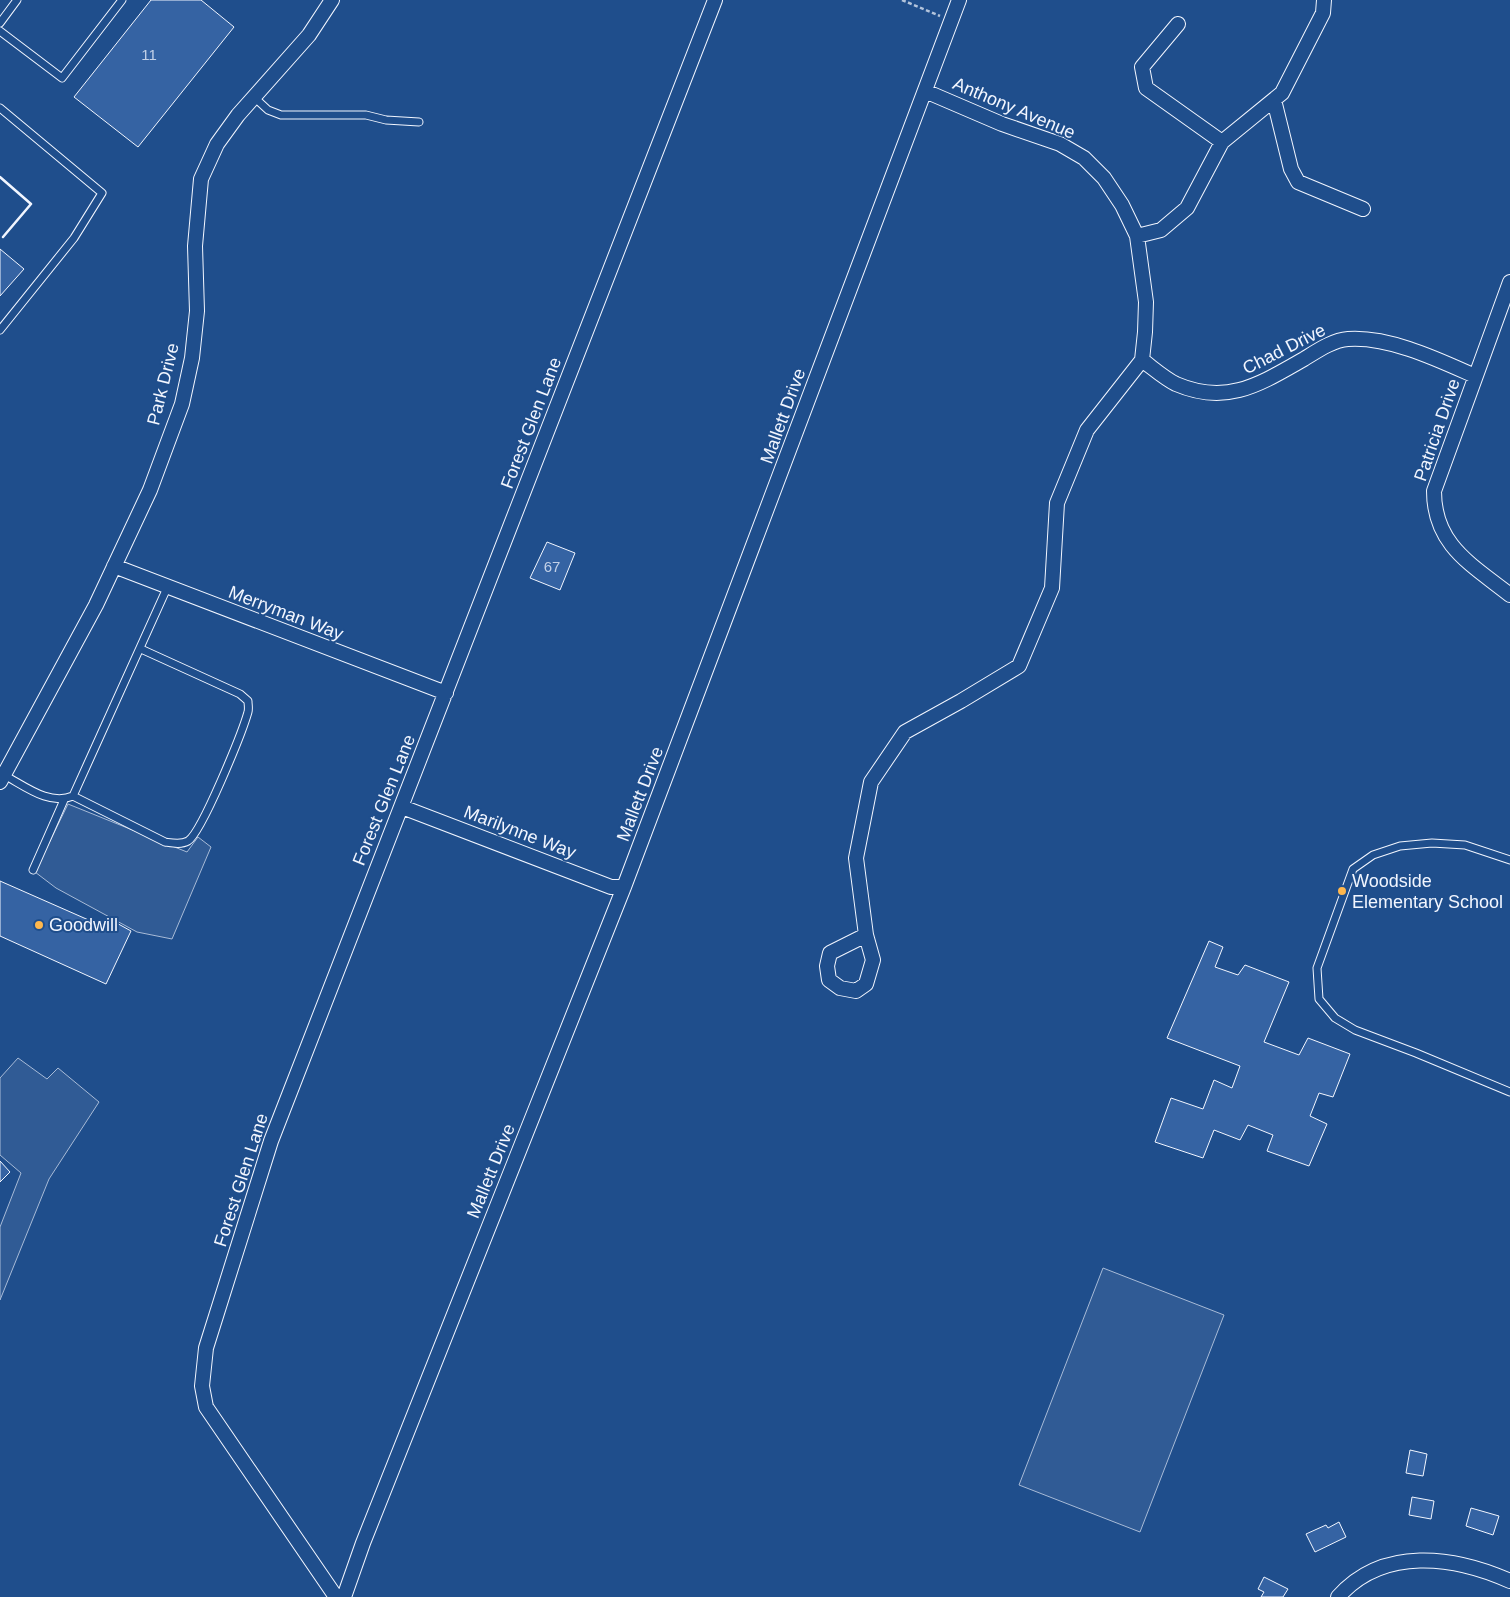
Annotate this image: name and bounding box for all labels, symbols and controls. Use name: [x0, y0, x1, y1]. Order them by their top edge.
house number: 11: [141, 46, 157, 63]
street label: Anthony Avenue: [950, 73, 1078, 143]
street label: Chad Drive: [1239, 320, 1329, 378]
street label: Park Drive: [143, 341, 183, 427]
street label: Forest Glen Lane: [497, 354, 565, 492]
street label: Mallett Drive: [756, 366, 810, 466]
street label: Patricia Drive: [1410, 376, 1464, 484]
house number: 67: [544, 558, 560, 575]
street label: Merryman Way: [226, 582, 346, 644]
street label: Forest Glen Lane: [349, 732, 419, 868]
street label: Mallett Drive: [613, 744, 667, 844]
street label: Marilynne Way: [461, 801, 579, 863]
place label: Woodside Elementary School: [1352, 871, 1503, 912]
marker: Woodside Elementary School: [1336, 885, 1348, 897]
place label: Goodwill: [49, 915, 118, 935]
marker: Goodwill: [33, 919, 45, 931]
street label: Forest Glen Lane: [210, 1111, 272, 1249]
street label: Mallett Drive: [463, 1121, 519, 1221]

